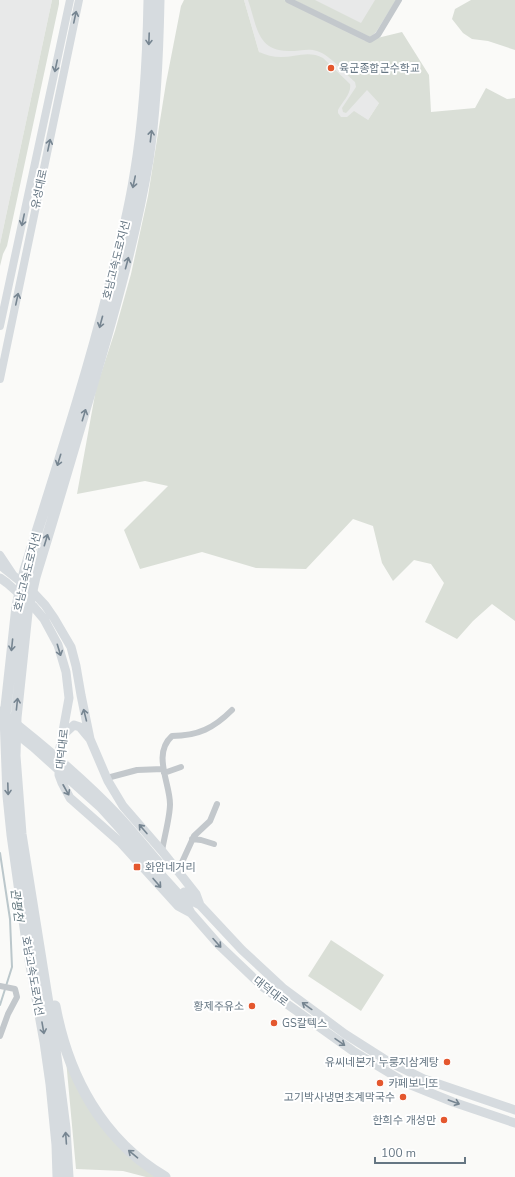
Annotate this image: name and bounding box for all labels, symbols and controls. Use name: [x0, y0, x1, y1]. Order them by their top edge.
one-way arrow: [72, 11, 80, 24]
one-way arrow: [145, 32, 152, 45]
one-way arrow: [52, 59, 60, 72]
place label: 육군종합군수학교: [339, 61, 420, 76]
marker: 육군종합군수학교: [326, 63, 336, 73]
one-way arrow: [147, 130, 154, 143]
one-way arrow: [45, 138, 53, 151]
street label: 유성대로: [28, 168, 51, 210]
one-way arrow: [130, 175, 138, 188]
one-way arrow: [18, 213, 26, 226]
street label: 호남고속도로지선: [99, 219, 134, 301]
one-way arrow: [124, 257, 131, 270]
one-way arrow: [13, 293, 21, 306]
one-way arrow: [96, 315, 104, 328]
one-way arrow: [81, 409, 88, 422]
one-way arrow: [55, 453, 62, 466]
street label: 호남고속도로지선: [10, 531, 45, 613]
one-way arrow: [43, 534, 50, 547]
one-way arrow: [9, 638, 16, 651]
one-way arrow: [56, 644, 64, 656]
one-way arrow: [13, 698, 21, 711]
one-way arrow: [81, 709, 88, 722]
street label: 대덕대로: [53, 728, 72, 770]
one-way arrow: [4, 782, 11, 795]
one-way arrow: [63, 784, 70, 796]
one-way arrow: [138, 824, 148, 834]
place label: 화암네거리: [145, 860, 196, 875]
marker: 화암네거리: [132, 862, 142, 872]
one-way arrow: [152, 877, 161, 887]
water label: 관평천: [7, 888, 27, 924]
street label: 호남고속도로지선: [18, 935, 47, 1017]
one-way arrow: [212, 937, 221, 947]
street label: 대덕대로: [250, 973, 291, 1010]
place label: 황제주유소: [193, 999, 244, 1014]
marker: 황제주유소: [247, 1001, 257, 1011]
one-way arrow: [301, 1002, 312, 1010]
place label: GS칼텍스: [282, 1016, 327, 1031]
marker: GS칼텍스: [269, 1018, 279, 1028]
one-way arrow: [39, 1021, 47, 1034]
one-way arrow: [334, 1038, 345, 1046]
place label: 유씨네본가 누룽지삼계탕: [325, 1055, 439, 1070]
marker: 유씨네본가 누룽지삼계탕: [442, 1057, 452, 1067]
place label: 카페보니또: [388, 1076, 439, 1091]
marker: 카페보니또: [375, 1078, 385, 1088]
place label: 고기박사냉면초계막국수: [284, 1090, 395, 1105]
marker: 고기박사냉면초계막국수: [398, 1092, 408, 1102]
one-way arrow: [448, 1098, 460, 1106]
place label: 한희수 개성만: [372, 1113, 436, 1128]
marker: 한희수 개성만: [439, 1115, 449, 1125]
one-way arrow: [62, 1132, 70, 1145]
scale bar: [375, 1139, 465, 1165]
text: 100 m: [381, 1145, 416, 1161]
one-way arrow: [129, 1150, 139, 1159]

